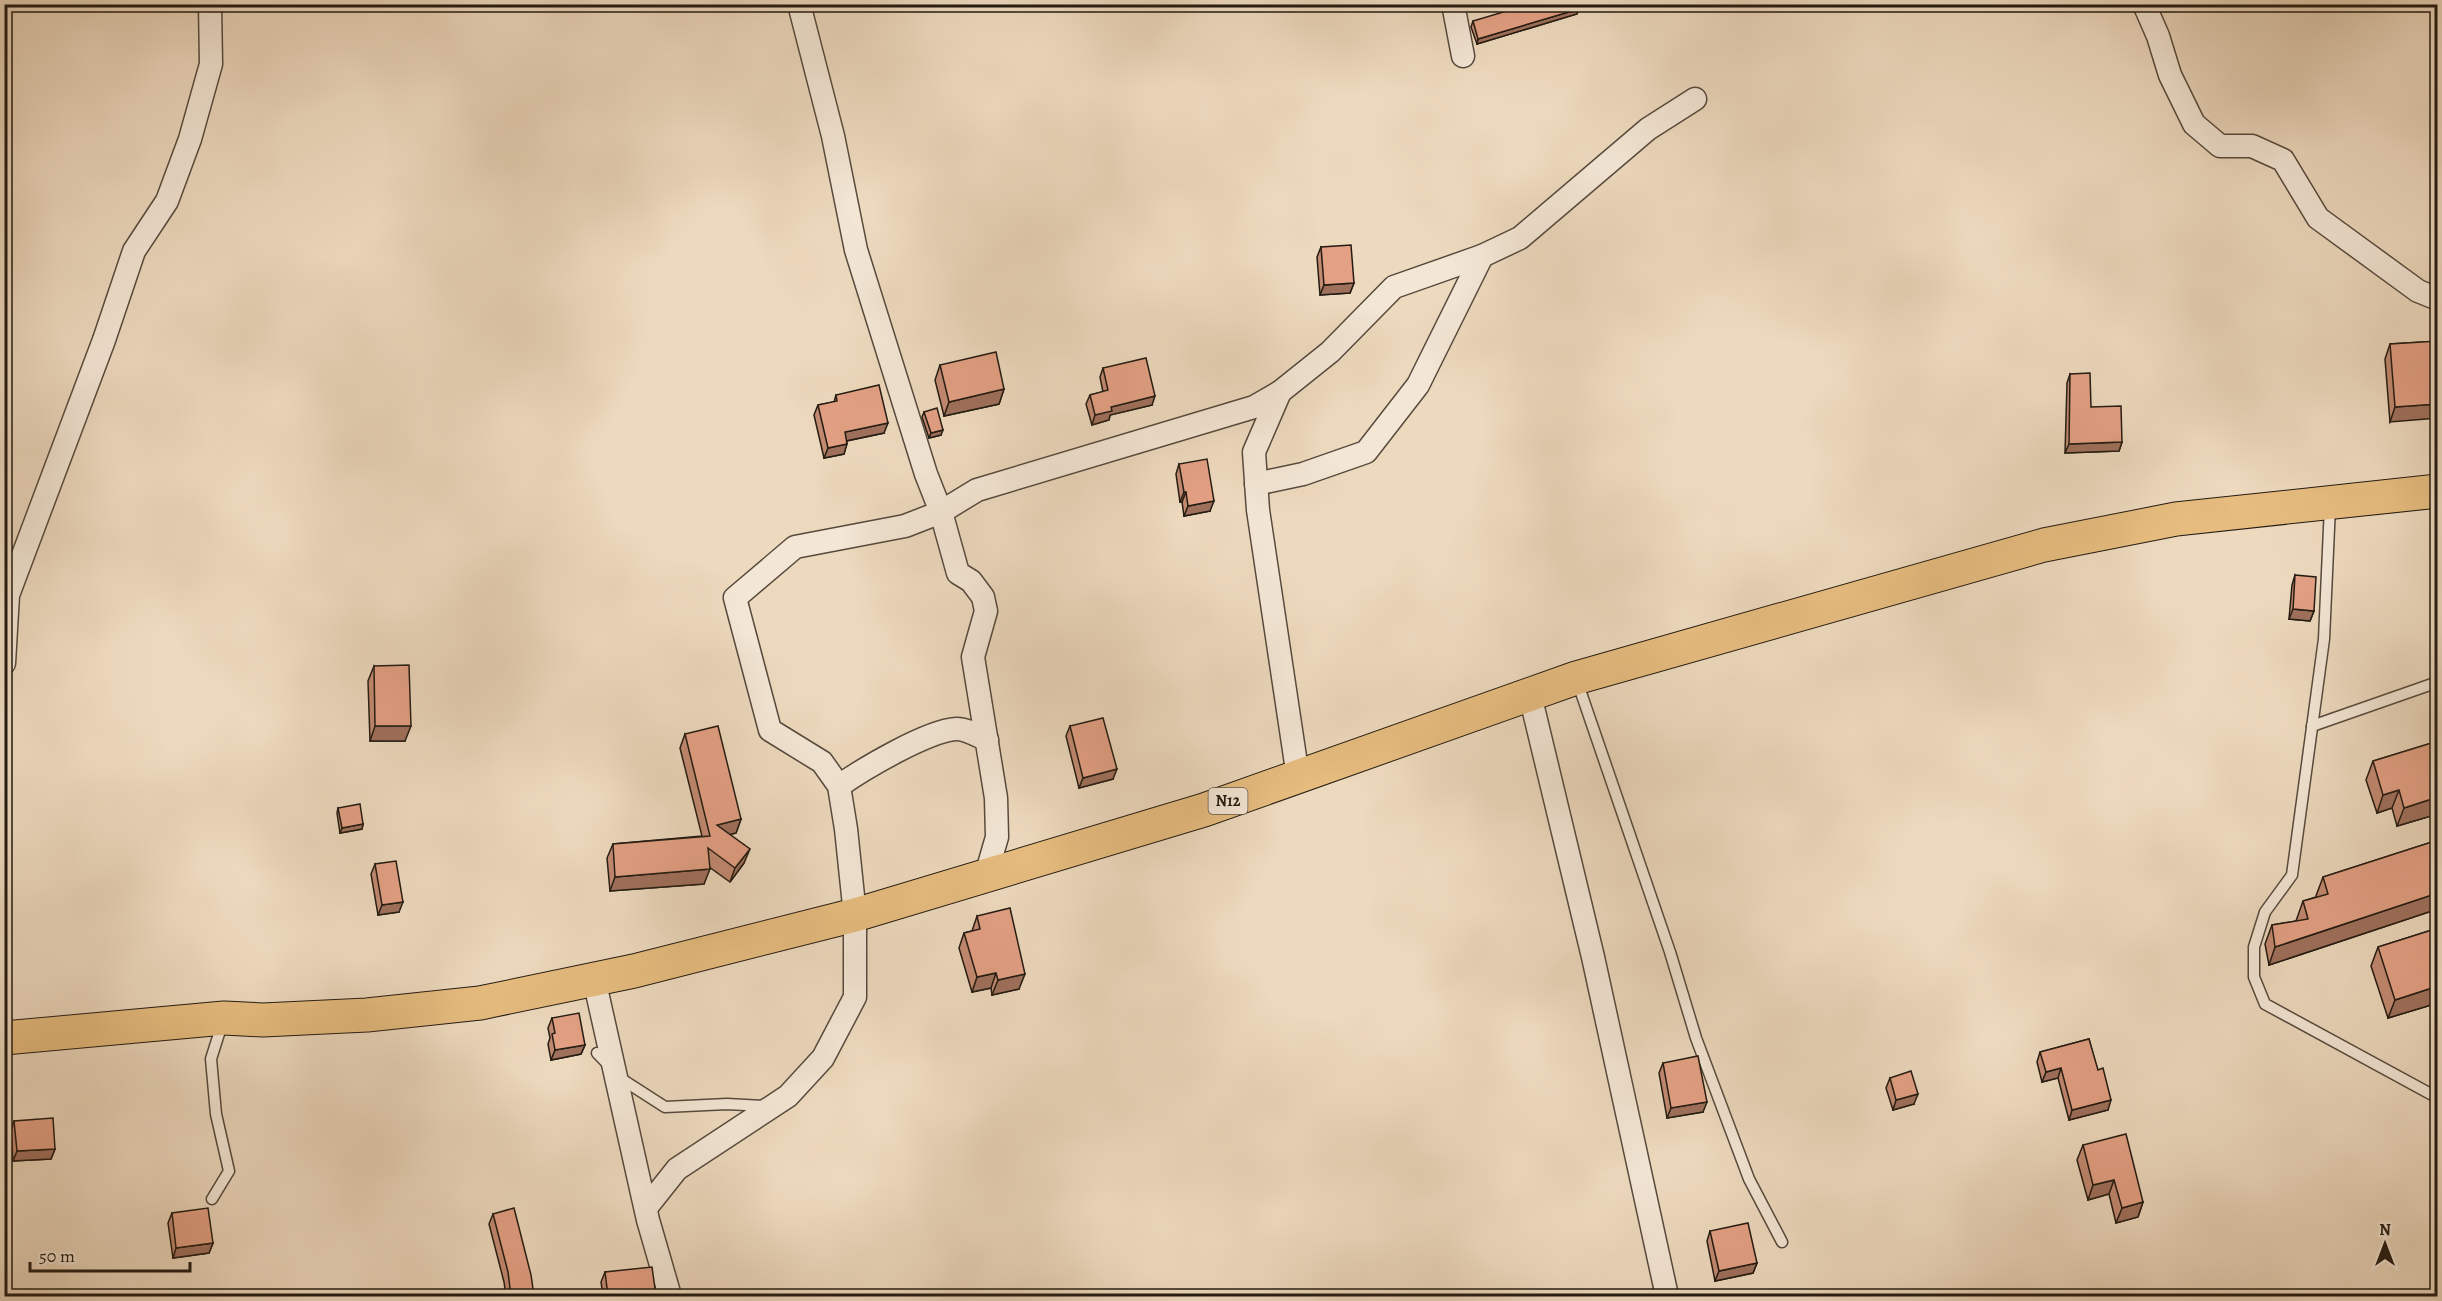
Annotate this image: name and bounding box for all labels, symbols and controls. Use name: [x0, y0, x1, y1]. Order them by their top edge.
road number: N12: [1208, 788, 1248, 814]
north arrow: [2355, 1214, 2415, 1274]
text: N: [2379, 1219, 2391, 1241]
scale bar: [30, 1235, 190, 1273]
text: 50 m: [39, 1244, 75, 1268]

